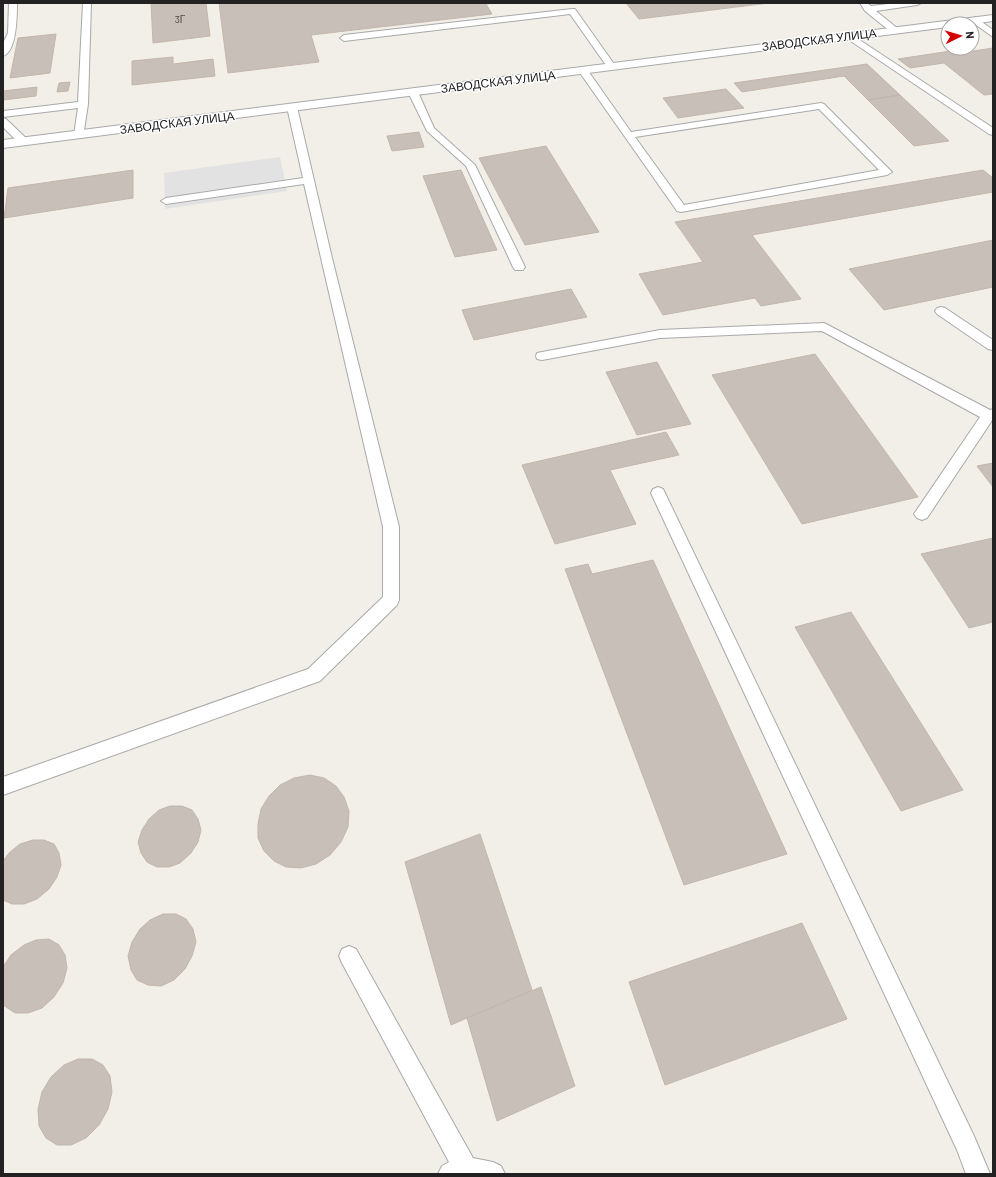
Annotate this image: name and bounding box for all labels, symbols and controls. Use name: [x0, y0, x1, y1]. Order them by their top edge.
house number: 3Г: [175, 13, 186, 25]
north arrow: [940, 16, 980, 56]
street label: ЗАВОДСКАЯ УЛИЦА: [761, 25, 877, 54]
text: N: [964, 31, 977, 39]
street label: ЗАВОДСКАЯ УЛИЦА: [440, 67, 556, 96]
street label: ЗАВОДСКАЯ УЛИЦА: [119, 108, 235, 137]

